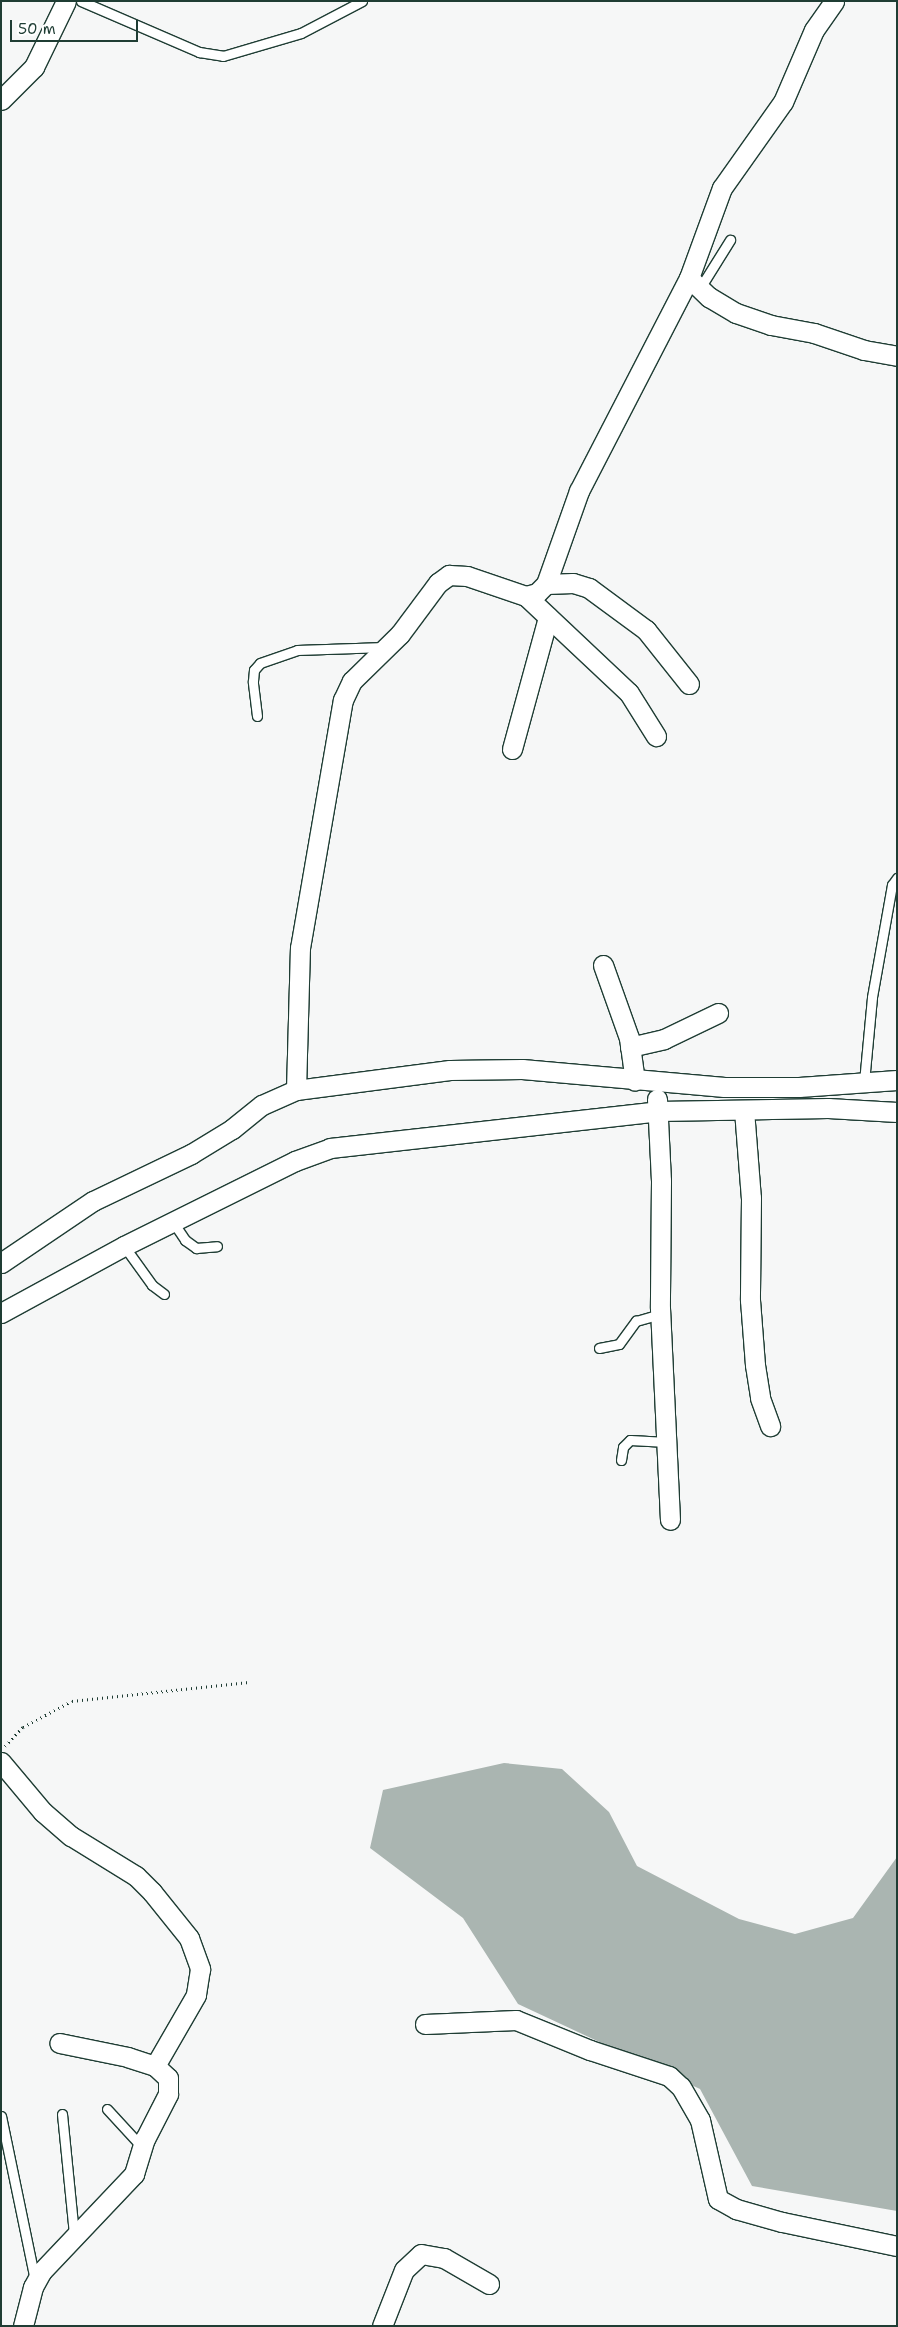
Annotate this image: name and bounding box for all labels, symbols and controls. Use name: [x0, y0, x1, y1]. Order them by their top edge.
scale bar: [12, 10, 140, 42]
text: 50 m: [18, 19, 56, 39]

